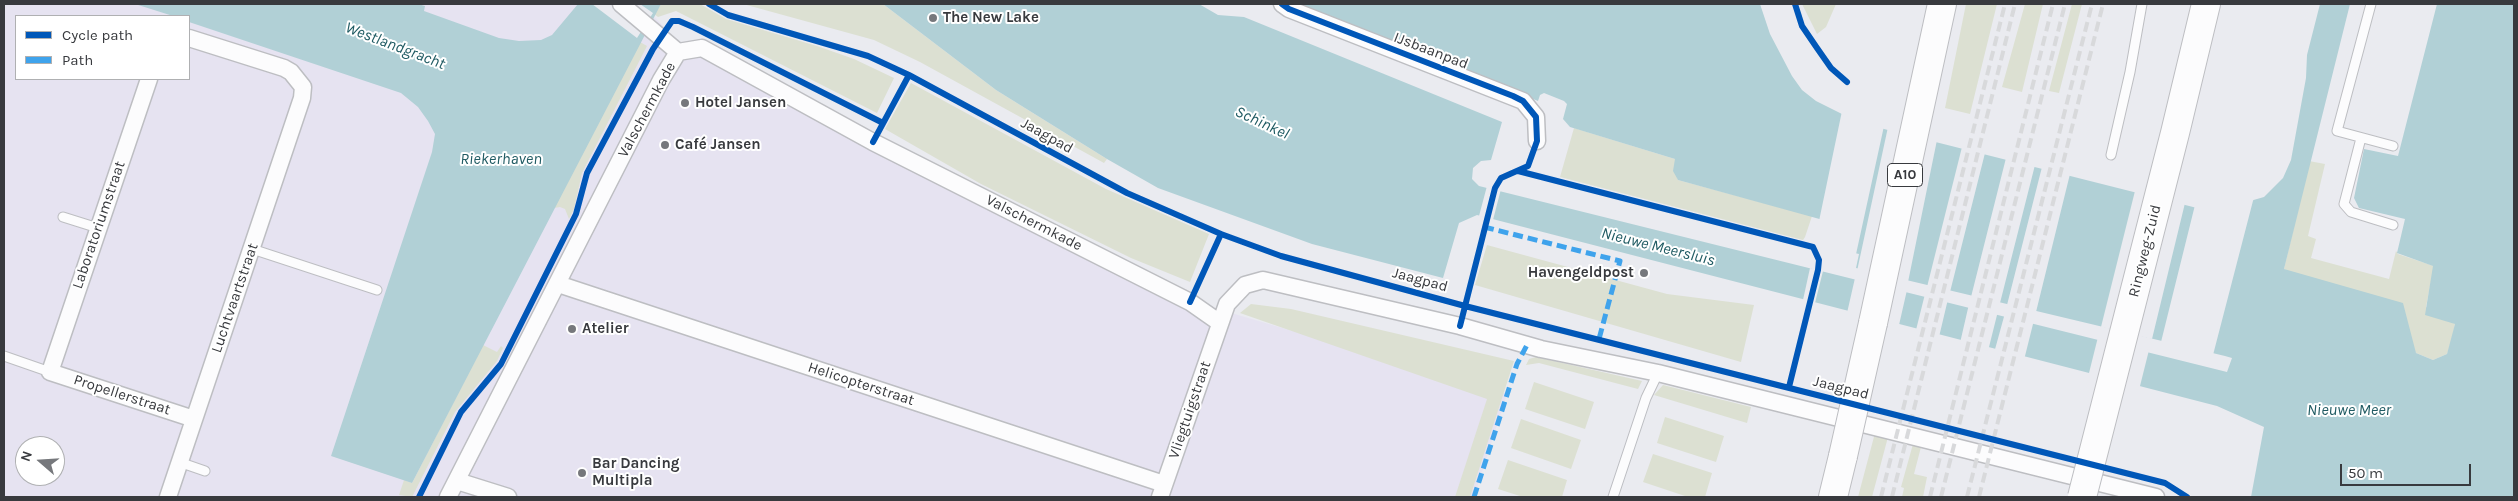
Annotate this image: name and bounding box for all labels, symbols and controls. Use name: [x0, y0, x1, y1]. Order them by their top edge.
place label: The New Lake: [943, 9, 1039, 27]
marker: The New Lake: [927, 12, 939, 24]
legend: [15, 15, 190, 80]
water label: Westlandgracht: [342, 18, 448, 74]
text: Cycle path: [62, 26, 133, 44]
street label: IJsbaanpad: [1391, 29, 1471, 73]
text: Path: [62, 51, 93, 69]
street label: Valschermkade: [614, 59, 680, 161]
place label: Hotel Jansen: [695, 94, 786, 112]
marker: Hotel Jansen: [679, 97, 691, 109]
water label: Schinkel: [1232, 102, 1292, 144]
street label: Jaagpad: [1018, 114, 1076, 158]
place label: Café Jansen: [675, 136, 761, 154]
marker: Café Jansen: [659, 139, 671, 151]
water label: Riekerhaven: [460, 149, 542, 169]
street label: Laboratoriumstraat: [69, 159, 129, 291]
road number: A10: [1888, 164, 1922, 186]
street label: Valschermkade: [983, 191, 1085, 255]
street label: Ringweg-Zuid: [2125, 203, 2165, 299]
water label: Nieuwe Meersluis: [1599, 224, 1717, 270]
street label: Luchtvaartstraat: [208, 241, 262, 355]
street label: Jaagpad: [1390, 264, 1450, 296]
place label: Havengeldpost: [1528, 264, 1634, 282]
marker: Havengeldpost: [1638, 267, 1650, 279]
place label: Atelier: [582, 320, 629, 338]
marker: Atelier: [566, 323, 578, 335]
street label: Helicopterstraat: [805, 358, 917, 410]
street label: Vliegtuigstraat: [1165, 359, 1215, 461]
street label: Propellerstraat: [71, 371, 173, 419]
street label: Jaagpad: [1811, 372, 1871, 404]
water label: Nieuwe Meer: [2307, 400, 2391, 420]
north arrow: [15, 436, 65, 486]
text: N: [17, 449, 36, 464]
scale bar: [2343, 454, 2474, 486]
place label: Bar Dancing Multipla: [592, 455, 680, 490]
text: 50 m: [2348, 464, 2383, 482]
marker: Bar Dancing Multipla: [576, 467, 588, 479]

